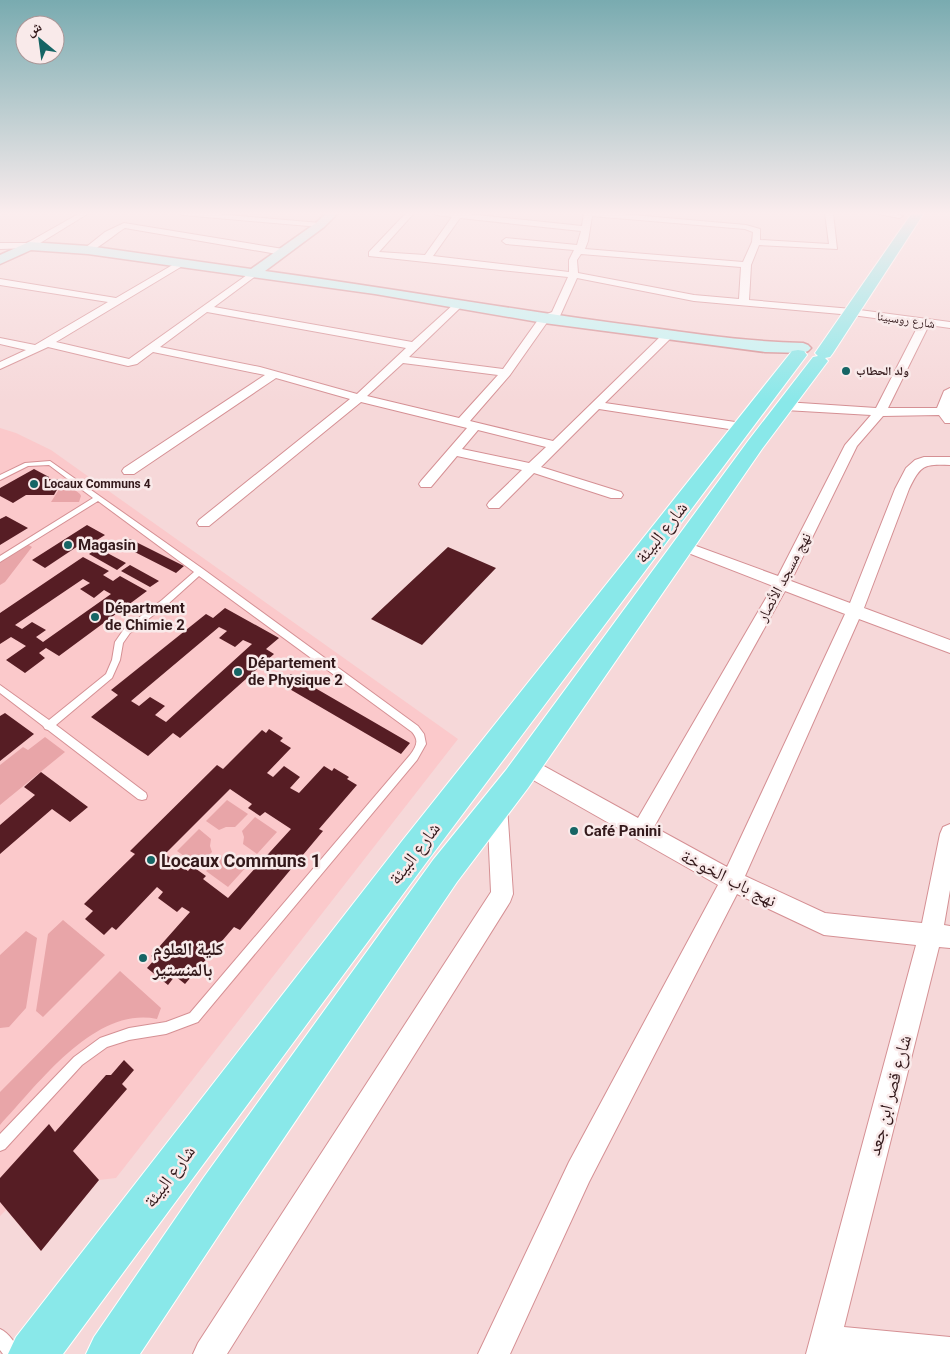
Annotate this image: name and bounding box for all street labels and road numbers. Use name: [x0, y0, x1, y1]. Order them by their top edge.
street label: شارع روسبينا: [876, 309, 936, 332]
street label: شارع البيئة: [631, 497, 692, 567]
street label: نهج مسجد الأنصار: [753, 530, 816, 626]
street label: شارع البيئة: [384, 818, 445, 889]
street label: نهج باب الخوخة: [677, 845, 780, 913]
street label: شارع قصر ابن جعد: [863, 1033, 916, 1158]
street label: شارع البيئة: [139, 1141, 200, 1212]

